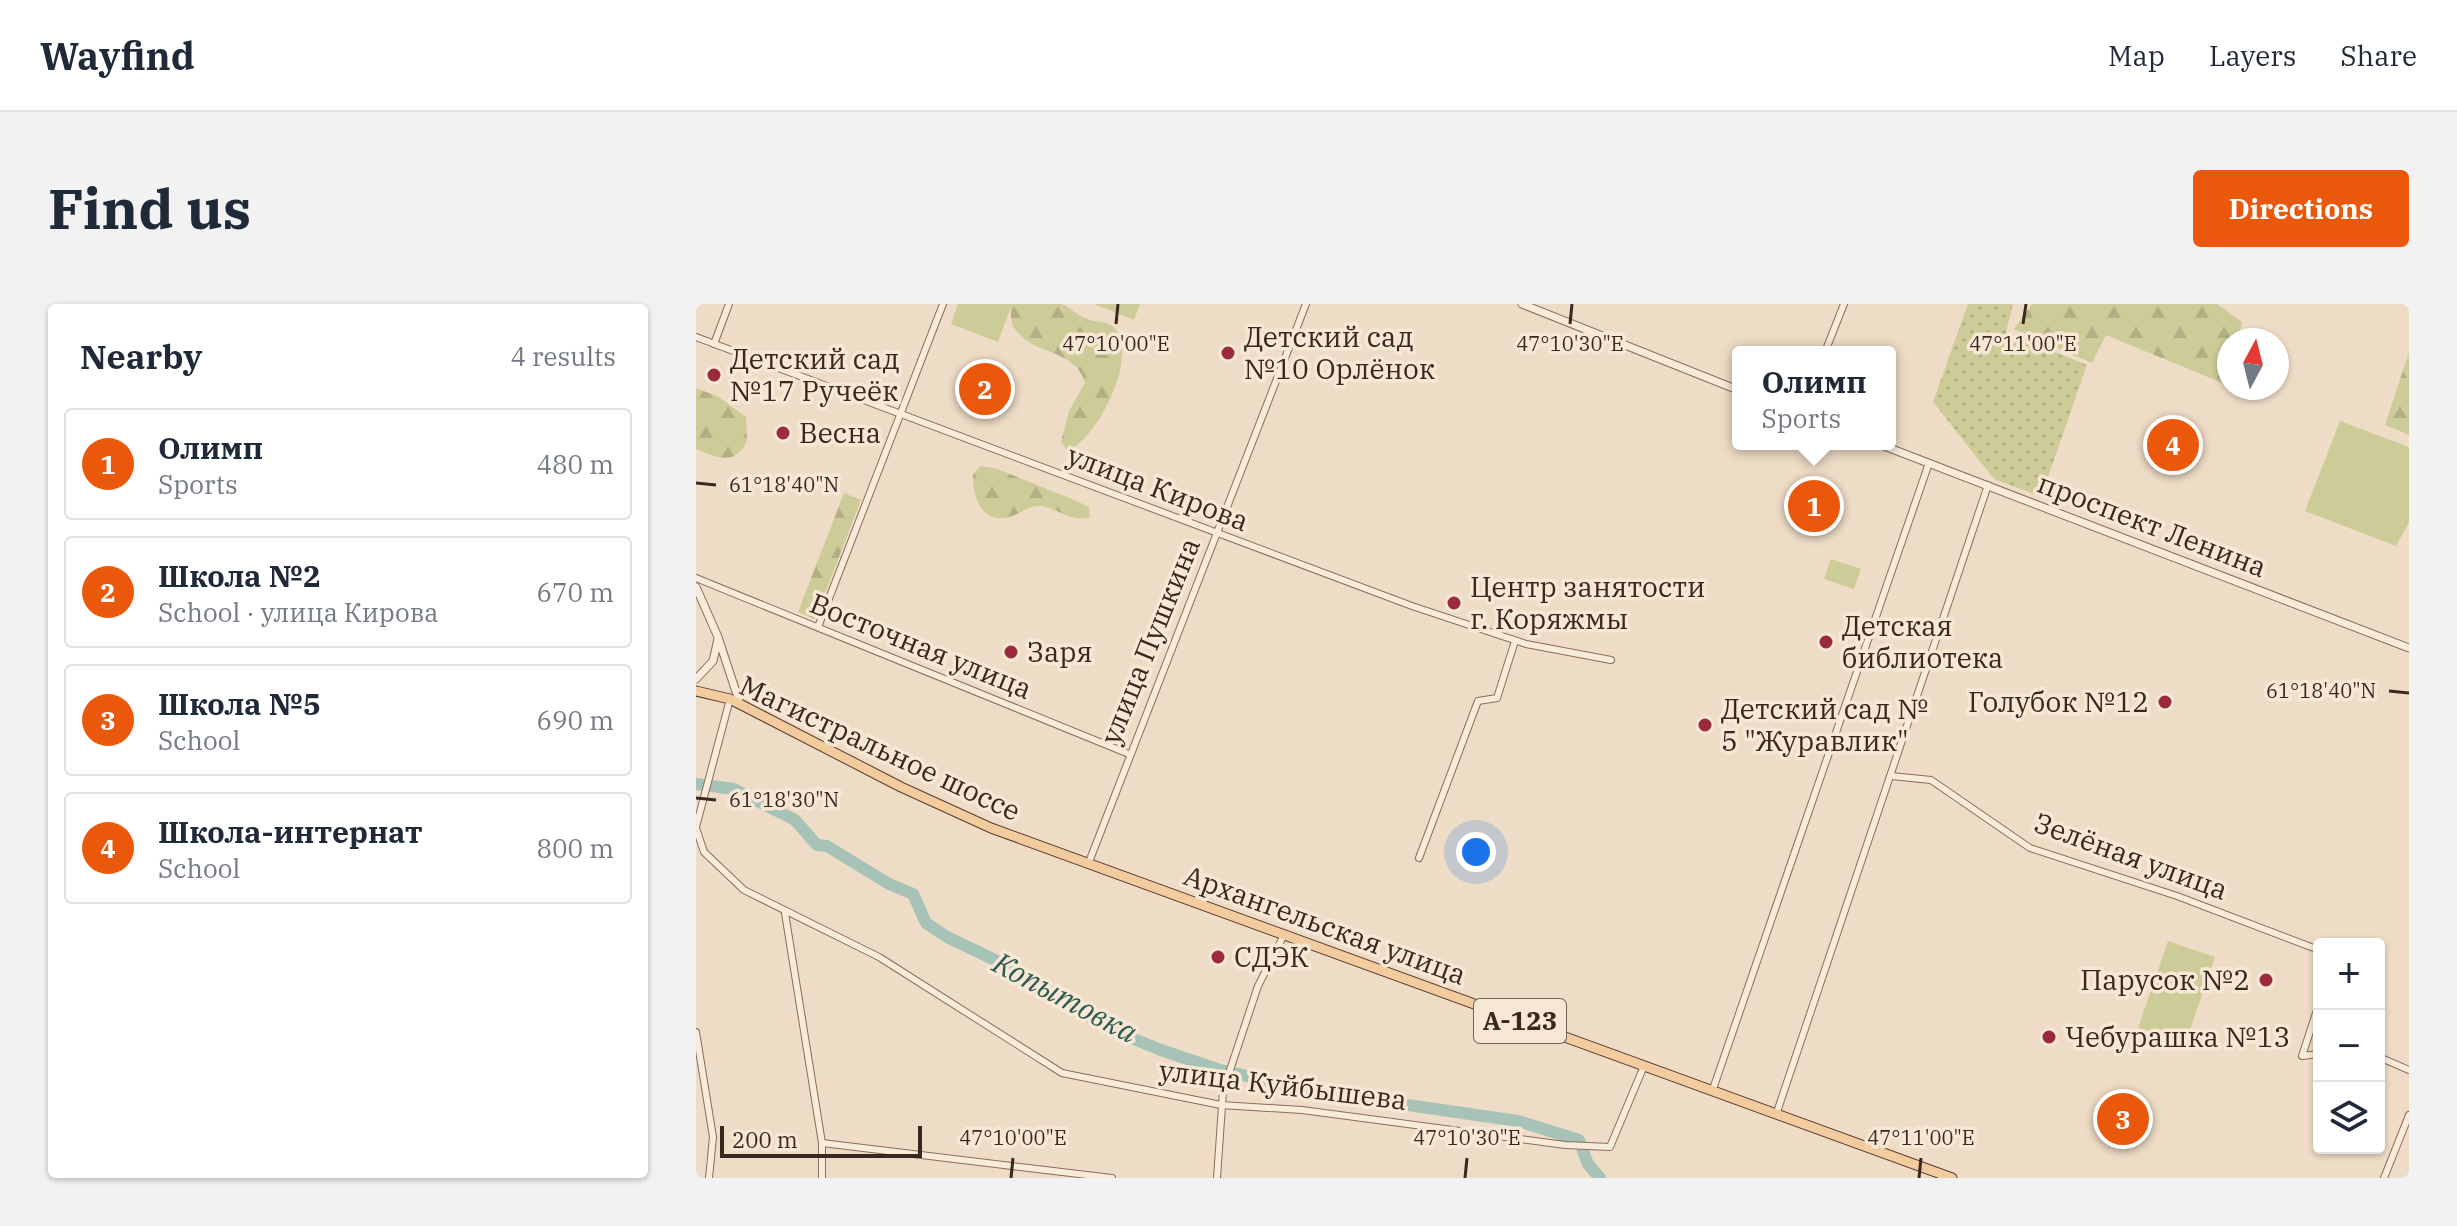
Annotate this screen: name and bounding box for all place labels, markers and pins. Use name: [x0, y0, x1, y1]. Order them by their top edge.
place label: Детский сад №10 Орлёнок: [1244, 318, 1435, 387]
place label: Детский сад №17 Ручеёк: [730, 340, 900, 409]
marker: Детский сад №10 Орлёнок: [1219, 344, 1237, 362]
pin: 2: [959, 359, 1011, 419]
marker: Детский сад №17 Ручеёк: [705, 366, 723, 384]
place label: Весна: [799, 414, 881, 451]
pin: 4: [2147, 415, 2199, 475]
marker: Весна: [774, 424, 792, 442]
pin: 1: [1788, 476, 1840, 536]
place label: Центр занятости г. Коряжмы: [1470, 568, 1706, 637]
marker: Центр занятости г. Коряжмы: [1445, 594, 1463, 612]
place label: Детская библиотека: [1842, 607, 2003, 676]
place label: Заря: [1027, 633, 1093, 670]
marker: Детская библиотека: [1817, 633, 1835, 651]
marker: Заря: [1002, 643, 1020, 661]
place label: Голубок №12: [1968, 683, 2149, 720]
place label: Детский сад № 5 "Журавлик": [1721, 690, 1929, 759]
marker: Голубок №12: [2156, 693, 2174, 711]
marker: Детский сад № 5 "Журавлик": [1696, 716, 1714, 734]
place label: СДЭК: [1234, 938, 1309, 975]
marker: СДЭК: [1209, 948, 1227, 966]
place label: Парусок №2: [2080, 961, 2250, 998]
marker: Парусок №2: [2257, 971, 2275, 989]
place label: Чебурашка №13: [2065, 1018, 2290, 1055]
marker: Чебурашка №13: [2040, 1028, 2058, 1046]
pin: 3: [2097, 1089, 2149, 1149]

